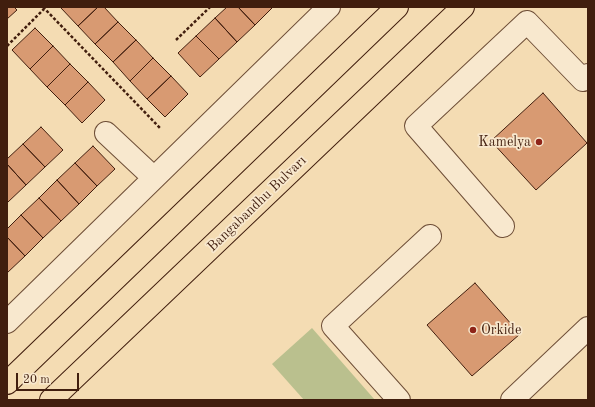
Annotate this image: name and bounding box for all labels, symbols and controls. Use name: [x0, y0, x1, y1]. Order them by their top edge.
place label: Kamelya: [478, 134, 531, 150]
marker: Kamelya: [534, 137, 544, 147]
street label: Bangabandhu Bulvarı: [204, 152, 310, 256]
place label: Orkide: [481, 322, 521, 338]
marker: Orkide: [468, 325, 478, 335]
scale bar: [18, 365, 81, 391]
text: 20 m: [23, 374, 50, 386]

